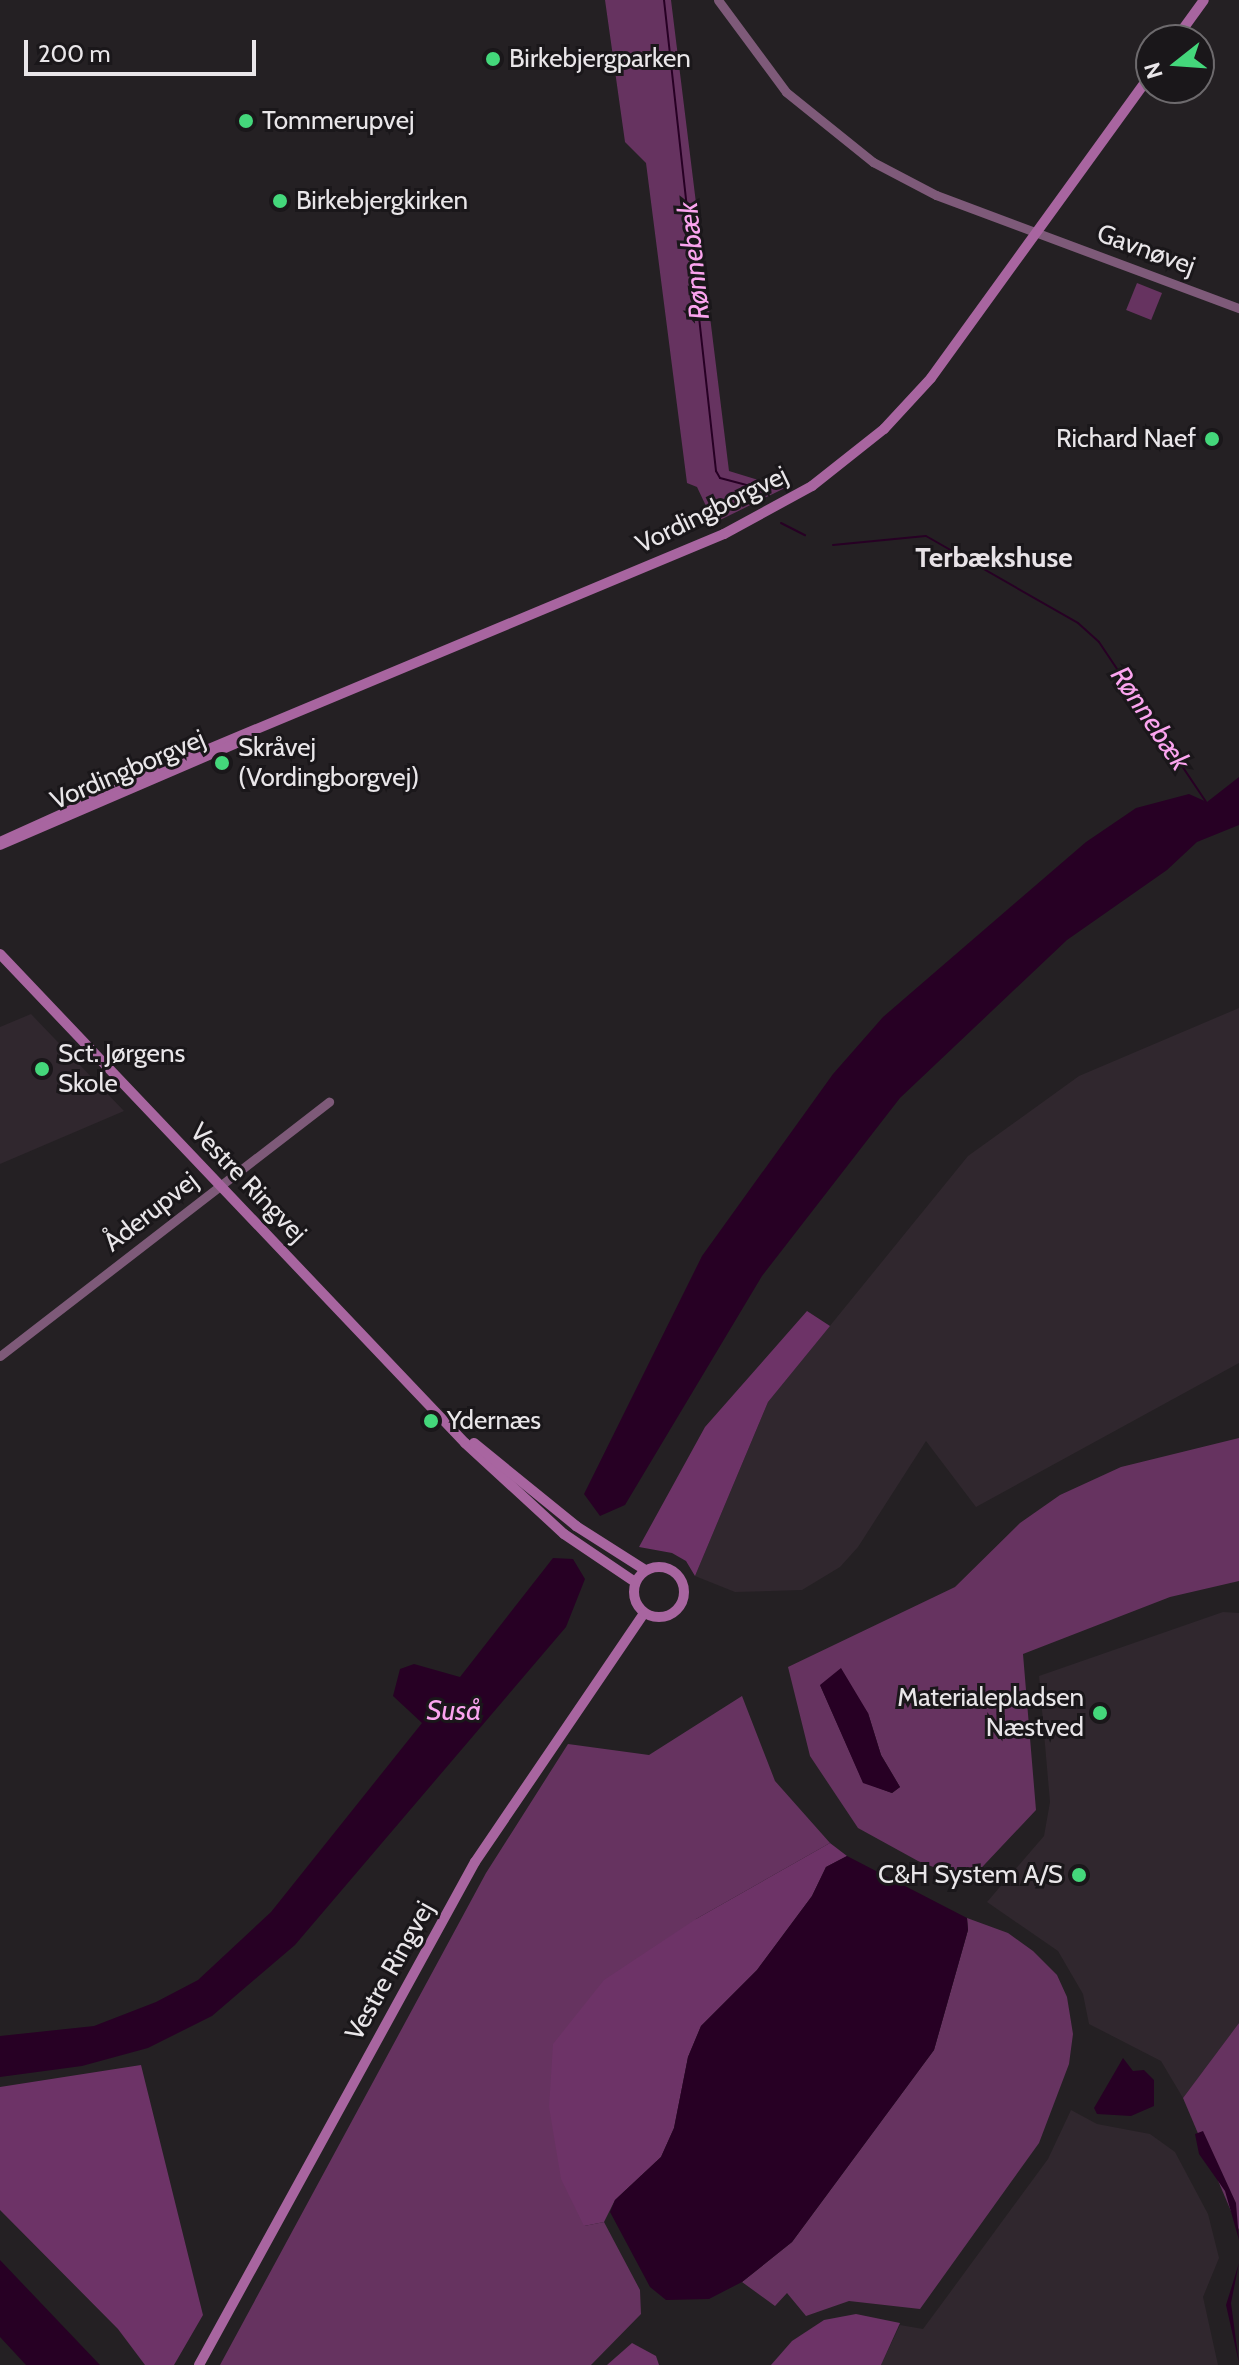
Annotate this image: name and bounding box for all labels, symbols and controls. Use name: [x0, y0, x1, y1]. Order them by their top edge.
scale bar: [28, 24, 260, 74]
north arrow: [1135, 24, 1215, 104]
text: 200 m: [38, 39, 111, 68]
place label: Birkebjergparken: [509, 43, 691, 75]
marker: Birkebjergparken: [484, 50, 502, 68]
text: N: [1138, 59, 1169, 82]
place label: Tommerupvej: [262, 105, 414, 137]
marker: Tommerupvej: [237, 112, 255, 130]
place label: Birkebjergkirken: [296, 185, 468, 217]
marker: Birkebjergkirken: [271, 192, 289, 210]
water label: Rønnebæk: [670, 200, 716, 322]
street label: Gavnøvej: [1093, 218, 1199, 282]
place label: Richard Naef: [1056, 423, 1196, 455]
marker: Richard Naef: [1203, 430, 1221, 448]
street label: Vordingborgvej: [631, 460, 793, 560]
district label: Terbækshuse: [915, 540, 1073, 574]
water label: Rønnebæk: [1104, 660, 1198, 776]
street label: Vordingborgvej: [46, 723, 210, 817]
place label: Skråvej (Vordingborgvej): [238, 732, 419, 794]
marker: Skråvej (Vordingborgvej): [213, 754, 231, 772]
place label: Sct. Jørgens Skole: [58, 1038, 185, 1100]
marker: Sct. Jørgens Skole: [33, 1060, 51, 1078]
street label: Vestre Ringvej: [183, 1117, 313, 1249]
street label: Åderupvej: [98, 1166, 204, 1258]
place label: Ydernæs: [447, 1405, 541, 1437]
marker: Ydernæs: [422, 1412, 440, 1430]
place label: Materialepladsen Næstved: [897, 1682, 1084, 1744]
water label: Suså: [427, 1693, 481, 1727]
marker: Materialepladsen Næstved: [1091, 1704, 1109, 1722]
place label: C&H System A/S: [878, 1859, 1063, 1891]
marker: C&H System A/S: [1070, 1866, 1088, 1884]
street label: Vestre Ringvej: [339, 1896, 441, 2046]

